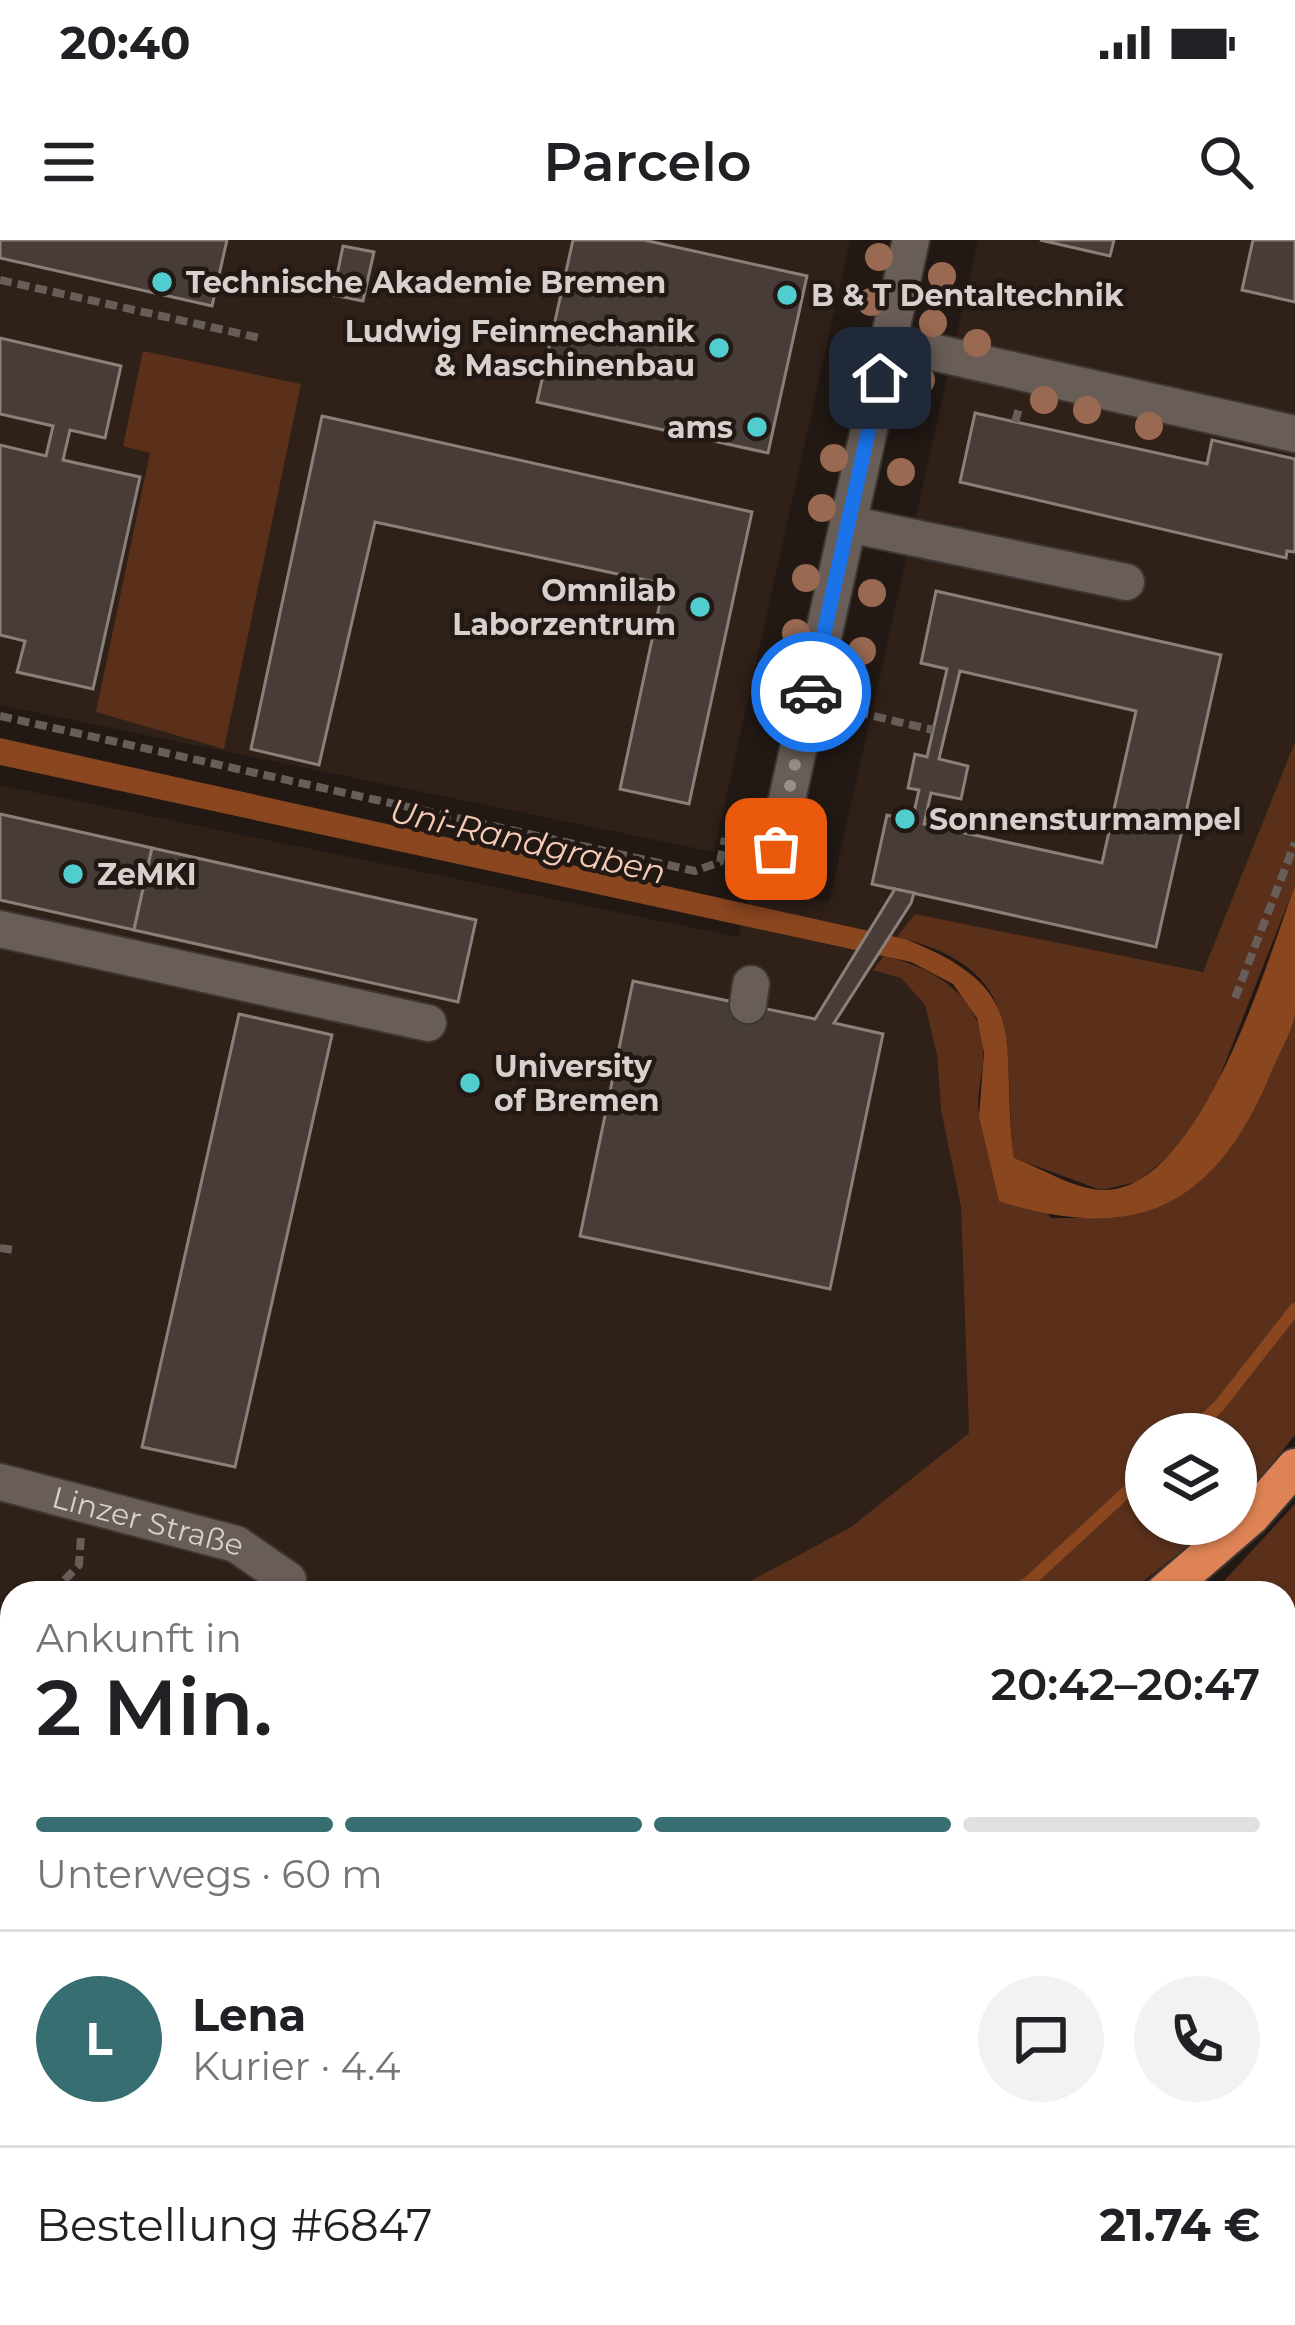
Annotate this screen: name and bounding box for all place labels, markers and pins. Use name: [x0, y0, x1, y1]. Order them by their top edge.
place label: Technische Akademie Bremen: [186, 264, 666, 301]
marker: Technische Akademie Bremen: [149, 269, 175, 295]
place label: B & T Dentaltechnik: [811, 277, 1124, 314]
marker: B & T Dentaltechnik: [774, 282, 800, 308]
place label: Ludwig Feinmechanik & Maschinenbau: [345, 313, 695, 384]
pin: [829, 327, 931, 429]
marker: Ludwig Feinmechanik & Maschinenbau: [706, 335, 732, 361]
place label: ams: [667, 409, 733, 446]
marker: ams: [744, 414, 770, 440]
place label: Omnilab Laborzentrum: [452, 572, 676, 643]
marker: Omnilab Laborzentrum: [687, 594, 713, 620]
pin: [725, 798, 827, 900]
place label: Sonnensturmampel: [929, 801, 1242, 838]
marker: Sonnensturmampel: [892, 806, 918, 832]
place label: ZeMKI: [97, 856, 197, 893]
marker: ZeMKI: [60, 861, 86, 887]
place label: University of Bremen: [494, 1048, 660, 1119]
marker: University of Bremen: [457, 1070, 483, 1096]

